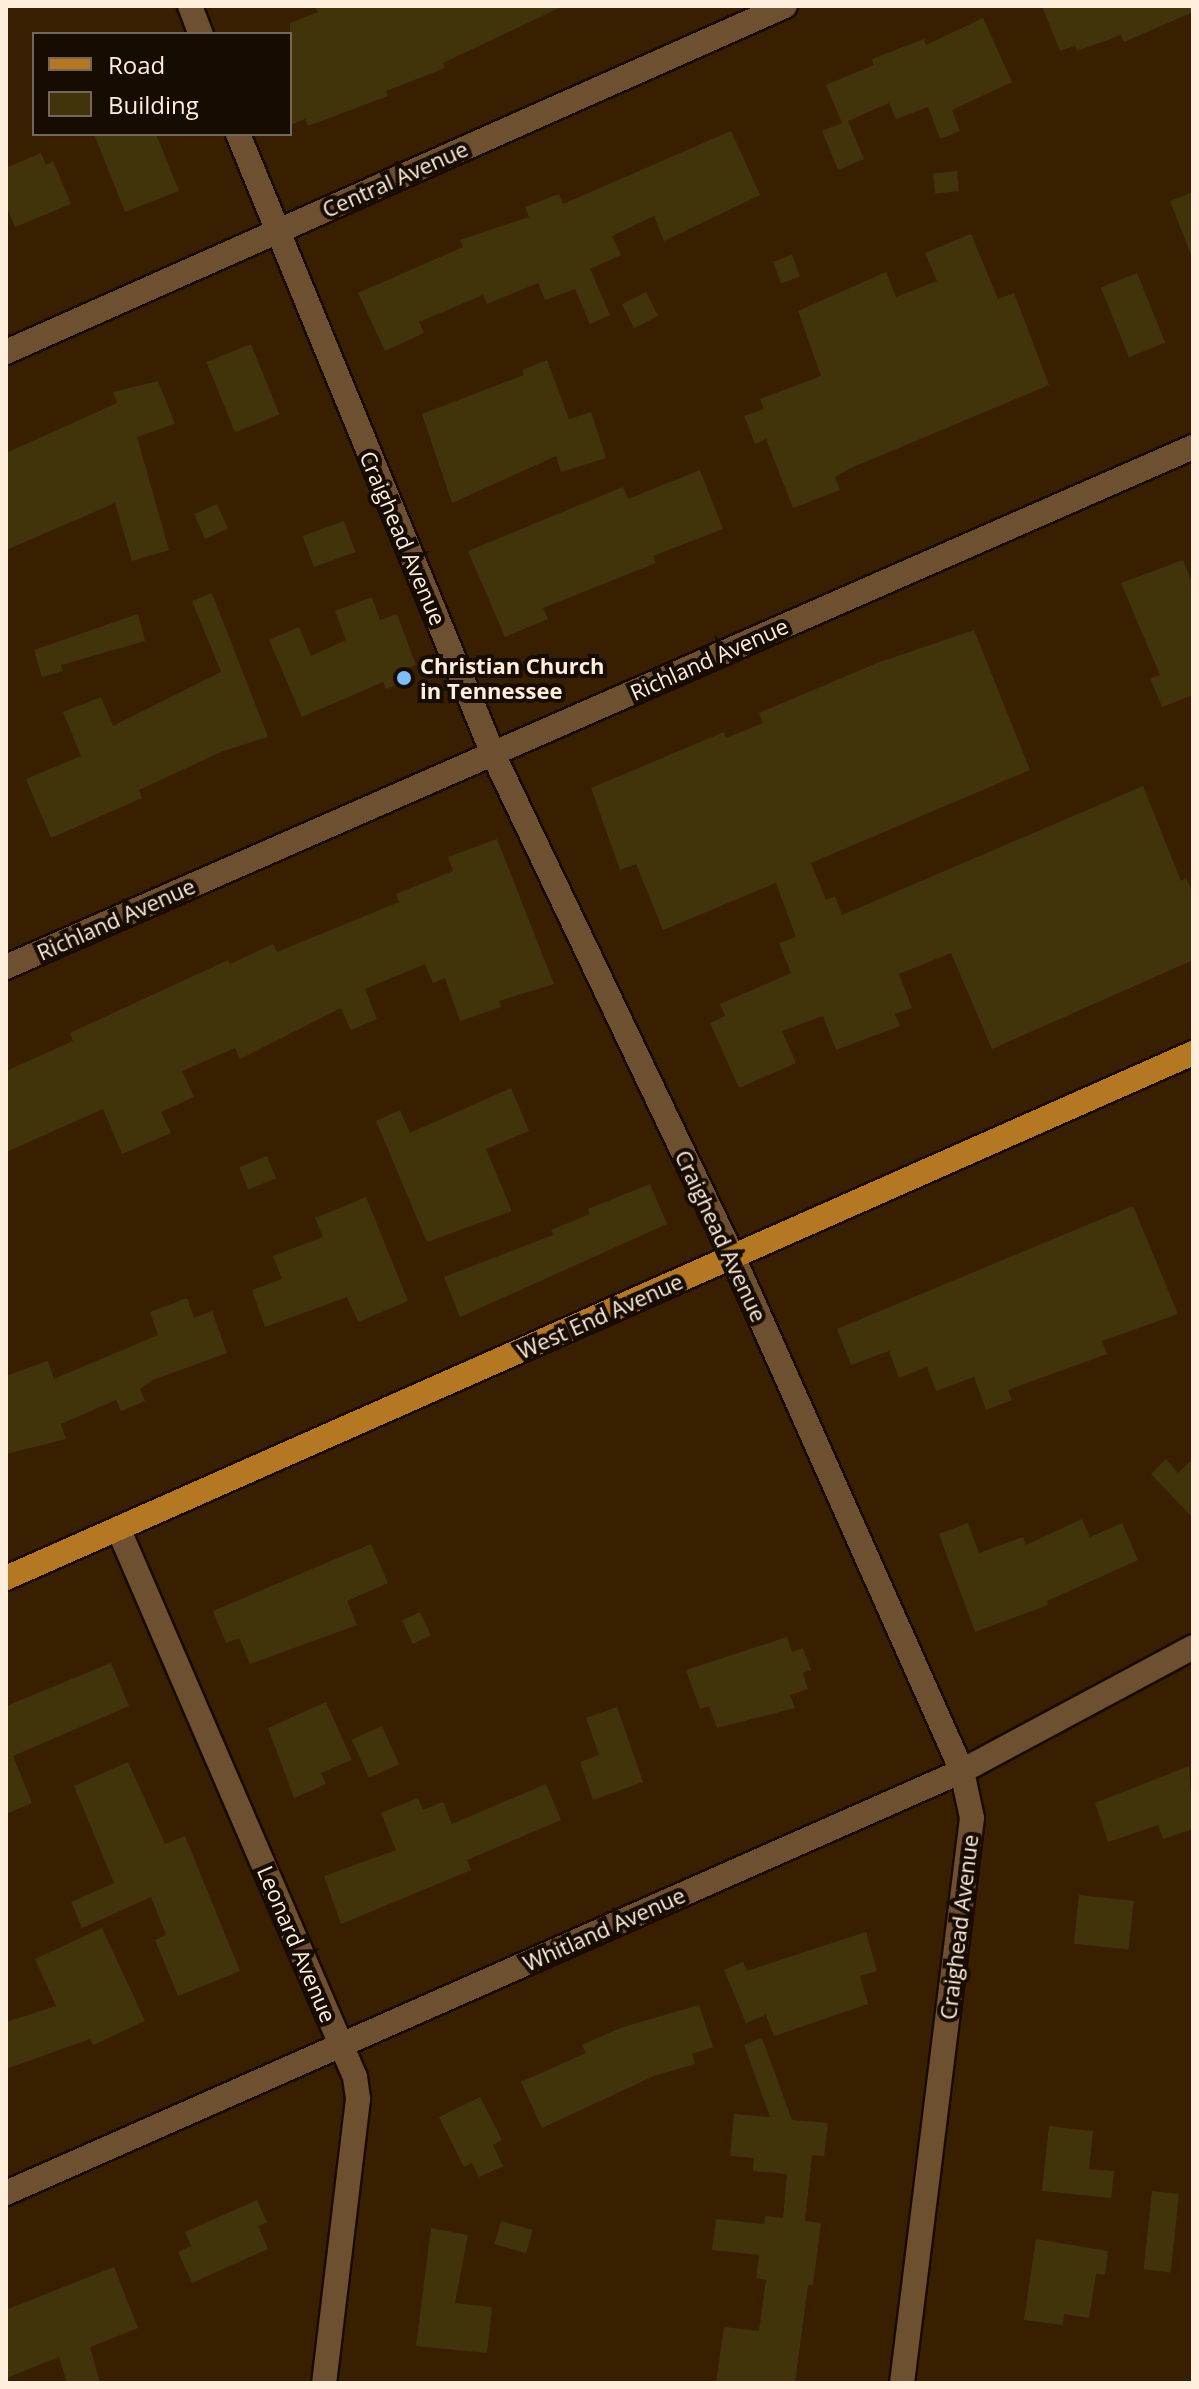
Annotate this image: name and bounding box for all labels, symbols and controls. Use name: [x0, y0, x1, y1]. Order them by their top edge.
legend: [32, 32, 292, 136]
text: Road: [108, 48, 165, 81]
text: Building: [108, 88, 199, 121]
street label: Central Avenue: [318, 135, 472, 223]
street label: Craighead Avenue: [354, 447, 452, 629]
street label: Richland Avenue: [626, 612, 792, 706]
place label: Christian Church in Tennessee: [420, 652, 605, 704]
marker: Christian Church in Tennessee: [395, 669, 413, 687]
street label: Richland Avenue: [33, 872, 199, 966]
street label: Craighead Avenue: [670, 1146, 772, 1326]
street label: West End Avenue: [513, 1268, 687, 1364]
street label: Craighead Avenue: [935, 1833, 983, 2021]
street label: Leonard Avenue: [252, 1862, 342, 2026]
street label: Whitland Avenue: [519, 1882, 689, 1976]

